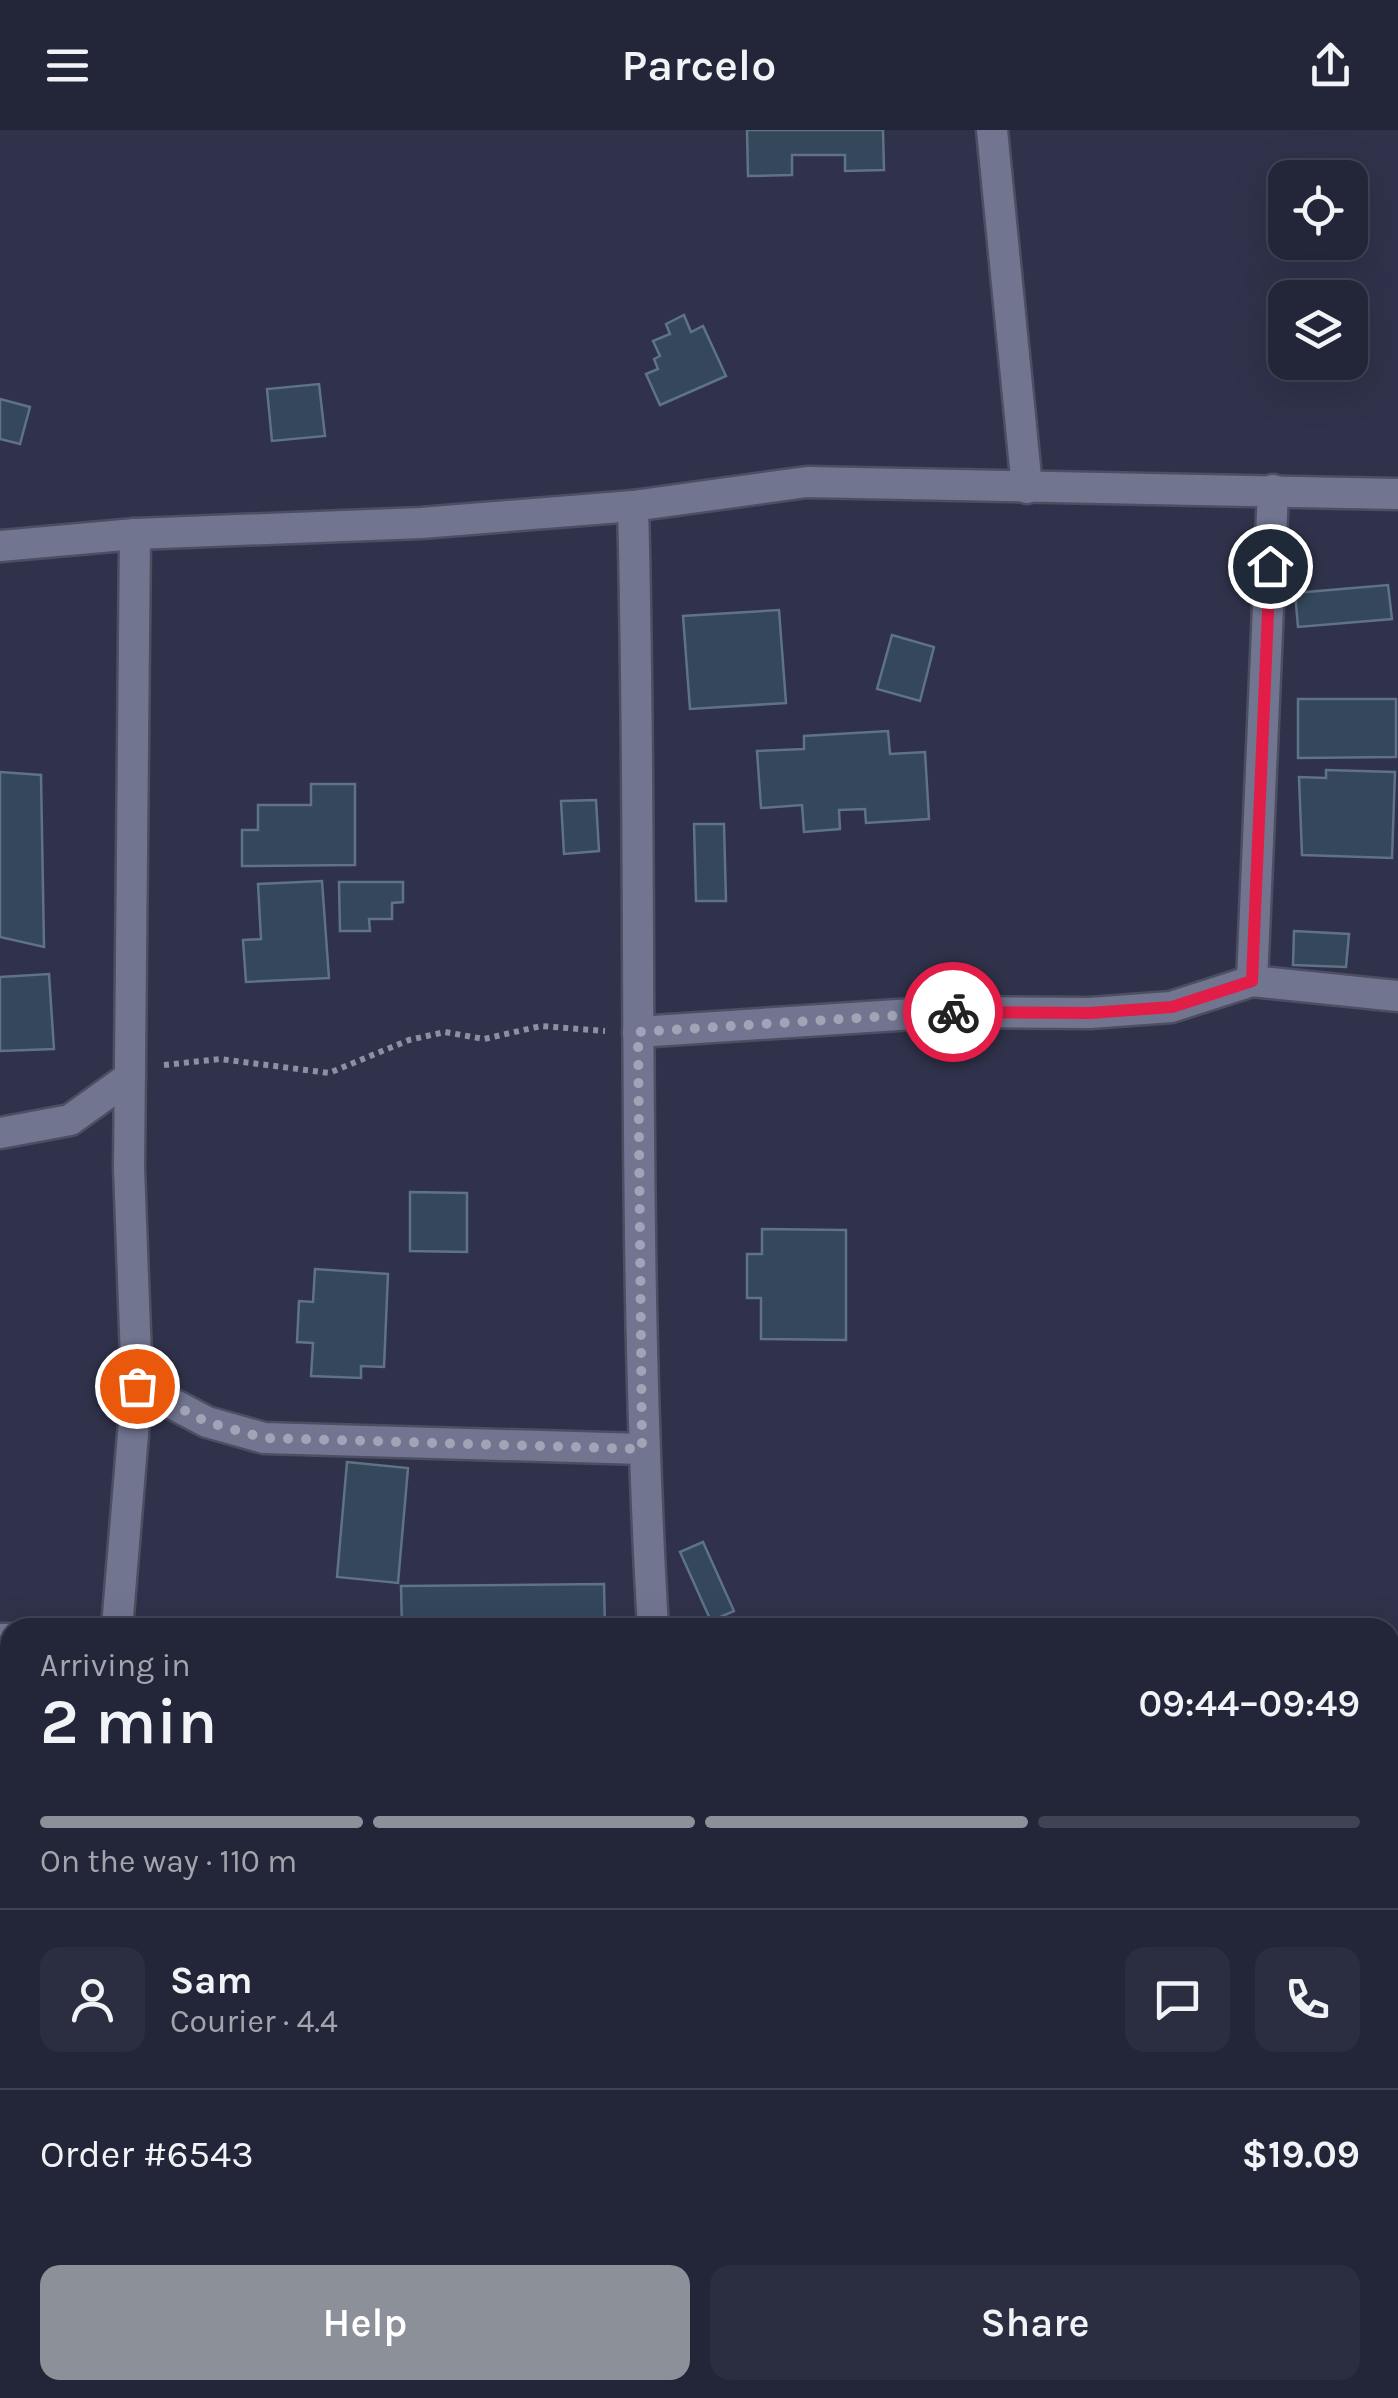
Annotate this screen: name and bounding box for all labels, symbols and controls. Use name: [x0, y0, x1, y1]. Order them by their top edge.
icon: menu: [40, 38, 95, 93]
icon: share: [1303, 38, 1358, 93]
text: Parcelo: [622, 39, 776, 91]
map controls: [1268, 160, 1368, 380]
button: locate: [1268, 160, 1368, 260]
button: layers: [1268, 280, 1368, 380]
pin: [1228, 524, 1313, 609]
icon: home: [1243, 539, 1298, 594]
courier: [903, 962, 1003, 1062]
icon: bike: [926, 985, 981, 1040]
pin: [95, 1344, 180, 1429]
icon: bag: [110, 1359, 165, 1414]
text: Arriving in: [40, 1647, 191, 1684]
text: 09:44–09:49: [1138, 1681, 1360, 1726]
text: 2 min: [40, 1683, 217, 1759]
text: On the way · 110 m: [40, 1843, 297, 1880]
button: person: [40, 1947, 145, 2052]
button: chat: [1125, 1947, 1230, 2052]
button: phone: [1255, 1947, 1360, 2052]
text: Sam: [170, 1958, 253, 2003]
text: Courier · 4.4: [170, 2003, 338, 2040]
text: Order #6543: [40, 2132, 254, 2177]
text: $19.09: [1242, 2132, 1360, 2177]
button: Help: [40, 2265, 690, 2380]
button: Share: [710, 2265, 1360, 2380]

